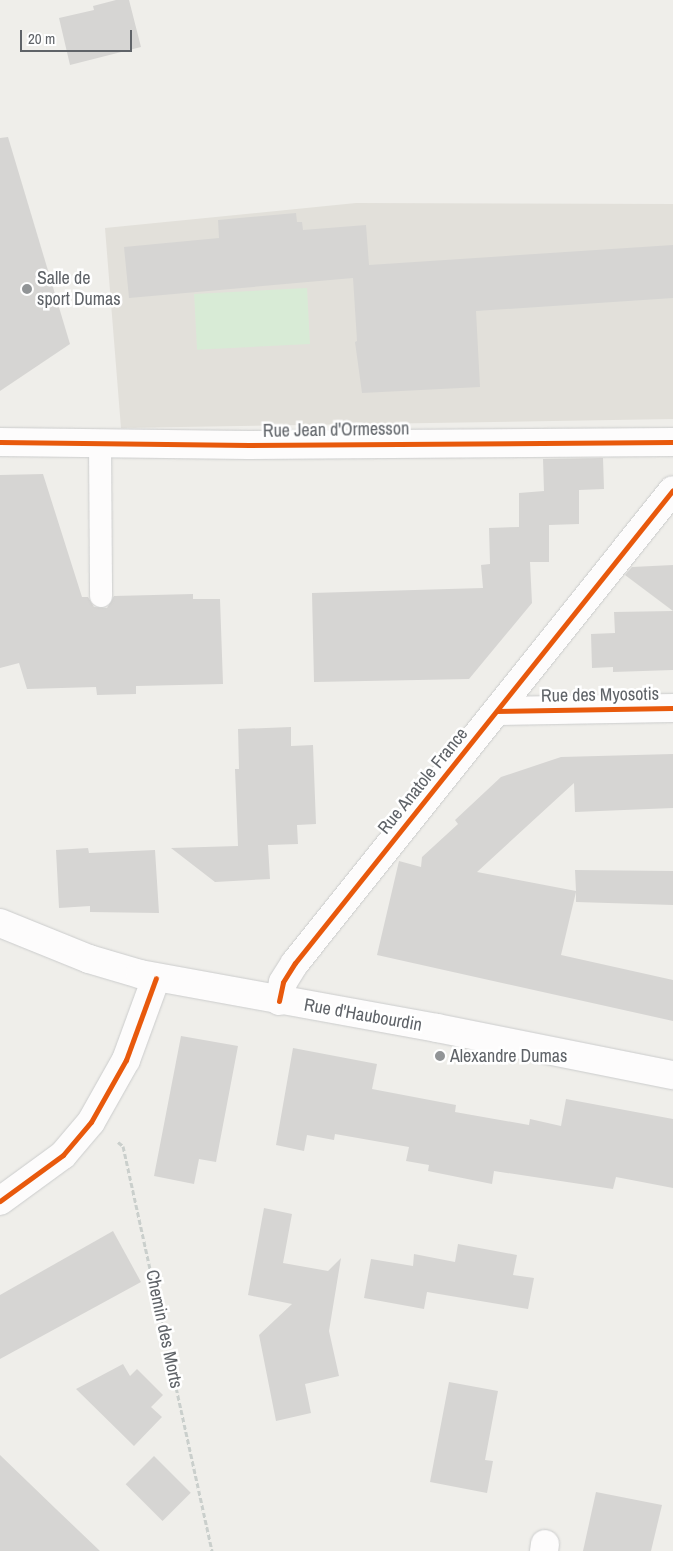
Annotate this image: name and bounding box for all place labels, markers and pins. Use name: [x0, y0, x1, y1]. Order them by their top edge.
place label: Salle de sport Dumas: [37, 268, 121, 310]
marker: Salle de sport Dumas: [21, 283, 33, 295]
place label: Alexandre Dumas: [450, 1045, 567, 1067]
marker: Alexandre Dumas: [434, 1050, 446, 1062]

